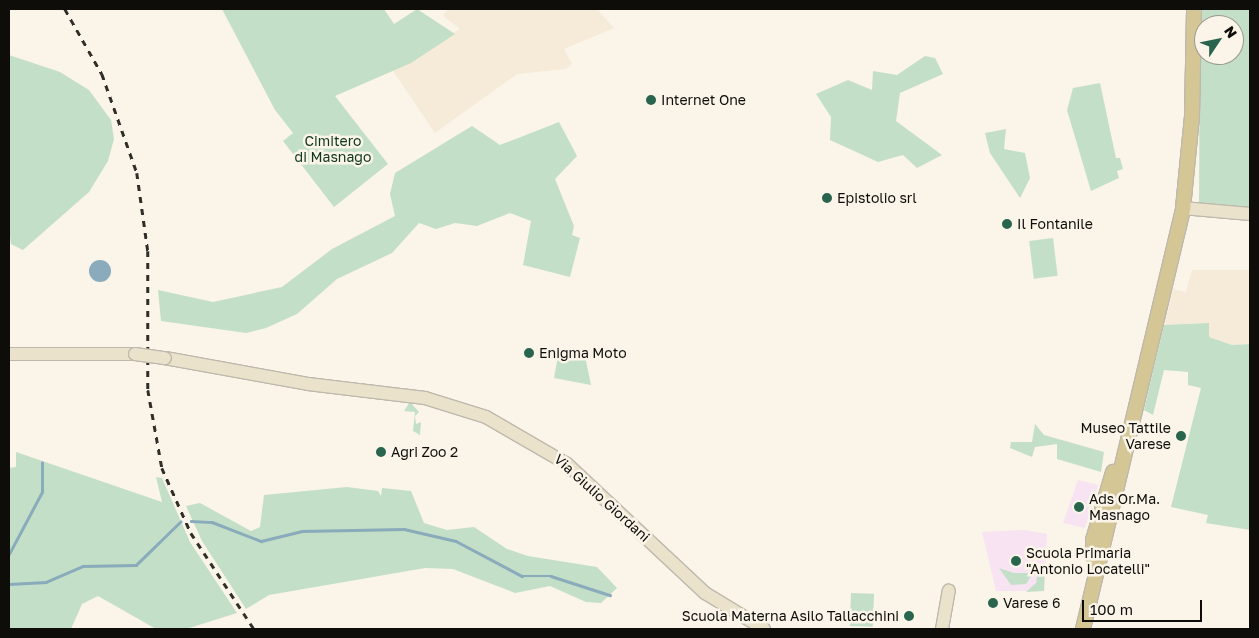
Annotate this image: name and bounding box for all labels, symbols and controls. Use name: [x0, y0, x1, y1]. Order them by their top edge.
north arrow: [1194, 15, 1244, 65]
text: N: [1221, 23, 1241, 41]
place label: Internet One: [661, 92, 746, 108]
marker: Internet One: [645, 94, 657, 106]
park label: Cimitero di Masnago: [295, 133, 371, 166]
place label: Epistolio srl: [837, 190, 917, 206]
marker: Epistolio srl: [821, 192, 833, 204]
place label: Il Fontanile: [1017, 216, 1093, 232]
marker: Il Fontanile: [1001, 218, 1013, 230]
place label: Enigma Moto: [539, 345, 627, 361]
marker: Enigma Moto: [523, 347, 535, 359]
place label: Museo Tattile Varese: [1081, 420, 1171, 452]
marker: Museo Tattile Varese: [1175, 430, 1187, 442]
place label: Agri Zoo 2: [391, 444, 458, 460]
marker: Agri Zoo 2: [375, 446, 387, 458]
street label: Via Giulio Giordani: [551, 451, 653, 545]
place label: Ads Or.Ma. Masnago: [1089, 491, 1160, 524]
marker: Ads Or.Ma. Masnago: [1073, 501, 1085, 513]
place label: Scuola Primaria "Antonio Locatelli": [1026, 545, 1150, 578]
marker: Scuola Primaria "Antonio Locatelli": [1010, 555, 1022, 567]
scale bar: [1084, 590, 1204, 622]
place label: Varese 6: [1003, 595, 1060, 611]
marker: Varese 6: [987, 597, 999, 609]
text: 100 m: [1090, 600, 1133, 618]
place label: Scuola Materna Asilo Tallacchini: [682, 608, 899, 624]
marker: Scuola Materna Asilo Tallacchini: [903, 610, 915, 622]

